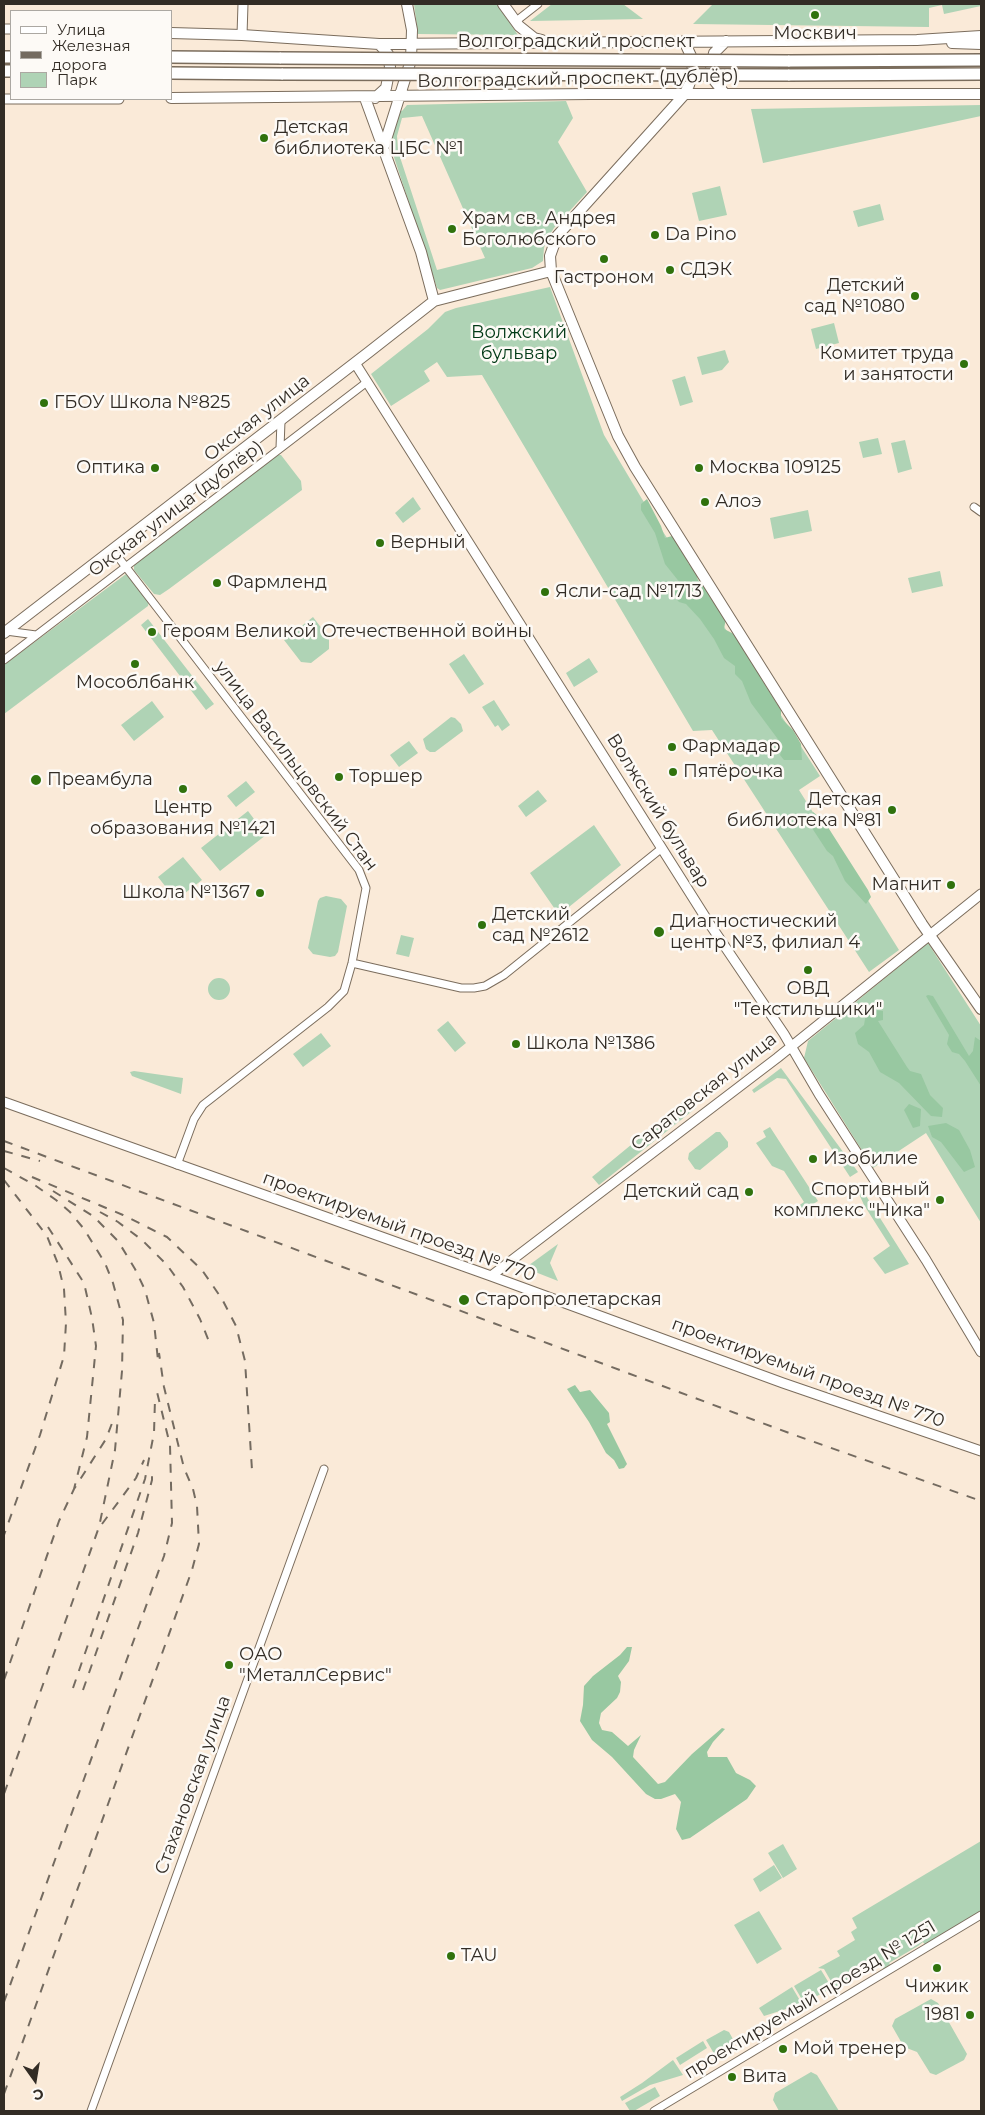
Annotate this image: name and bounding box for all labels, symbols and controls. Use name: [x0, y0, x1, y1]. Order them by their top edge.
marker: Москвич: [809, 9, 821, 21]
legend: [10, 10, 172, 100]
text: Улица: [57, 20, 105, 39]
place label: Москвич: [773, 23, 857, 45]
street label: Волгоградский проспект: [457, 31, 695, 53]
text: Железная дорога: [52, 36, 131, 74]
street label: Волгоградский проспект (дублёр): [417, 65, 739, 93]
text: Парк: [57, 70, 97, 89]
place label: Детская библиотека ЦБС №1: [274, 117, 464, 160]
marker: Детская библиотека ЦБС №1: [258, 132, 270, 144]
place label: Храм св. Андрея Боголюбского: [462, 208, 616, 250]
marker: Храм св. Андрея Боголюбского: [446, 223, 458, 235]
place label: Da Pino: [665, 224, 736, 246]
marker: Da Pino: [649, 229, 661, 241]
marker: Гастроном: [598, 253, 610, 265]
place label: СДЭК: [680, 259, 732, 281]
marker: СДЭК: [664, 264, 676, 276]
place label: Гастроном: [554, 267, 654, 289]
place label: Детский сад №1080: [804, 275, 905, 318]
marker: Детский сад №1080: [909, 290, 921, 302]
park label: Волжский бульвар: [471, 322, 567, 364]
place label: Комитет труда и занятости: [819, 343, 954, 386]
marker: Комитет труда и занятости: [958, 358, 970, 370]
street label: Окская улица: [200, 370, 314, 466]
place label: ГБОУ Школа №825: [54, 392, 231, 414]
marker: ГБОУ Школа №825: [38, 397, 50, 409]
street label: Окская улица (дублёр): [85, 436, 267, 582]
place label: Оптика: [76, 457, 145, 479]
place label: Москва 109125: [709, 457, 841, 479]
marker: Оптика: [149, 462, 161, 474]
marker: Москва 109125: [693, 462, 705, 474]
place label: Алоэ: [715, 491, 761, 513]
marker: Алоэ: [699, 496, 711, 508]
place label: Верный: [390, 532, 466, 554]
marker: Верный: [374, 537, 386, 549]
place label: Фармленд: [227, 572, 327, 594]
marker: Фармленд: [211, 577, 223, 589]
place label: Ясли-сад №1713: [555, 581, 702, 603]
marker: Ясли-сад №1713: [539, 586, 551, 598]
place label: Героям Великой Отечественной войны: [162, 621, 532, 643]
marker: Героям Великой Отечественной войны: [146, 626, 158, 638]
street label: улица Васильцовский Стан: [210, 657, 382, 875]
marker: Мособлбанк: [129, 658, 141, 670]
place label: Мособлбанк: [76, 672, 194, 694]
street label: Волжский бульвар: [602, 730, 714, 892]
place label: Фармадар: [682, 736, 781, 758]
marker: Фармадар: [666, 741, 678, 753]
place label: Пятёрочка: [683, 761, 783, 783]
place label: Торшер: [349, 766, 423, 788]
marker: Пятёрочка: [667, 766, 679, 778]
place label: Преамбула: [47, 769, 153, 791]
marker: Торшер: [333, 771, 345, 783]
marker: Преамбула: [29, 773, 43, 787]
marker: Центр образования №1421: [177, 783, 189, 795]
place label: Детская библиотека №81: [727, 789, 882, 832]
place label: Центр образования №1421: [90, 797, 276, 840]
marker: Детская библиотека №81: [886, 804, 898, 816]
place label: Магнит: [872, 874, 941, 896]
marker: Магнит: [945, 879, 957, 891]
place label: Школа №1367: [122, 882, 250, 904]
marker: Школа №1367: [254, 887, 266, 899]
place label: Детский сад №2612: [492, 904, 589, 946]
place label: Диагностический центр №3, филиал 4: [670, 911, 860, 954]
marker: Детский сад №2612: [476, 919, 488, 931]
marker: Диагностический центр №3, филиал 4: [652, 925, 666, 939]
marker: ОВД "Текстильщики": [802, 964, 814, 976]
place label: ОВД "Текстильщики": [734, 978, 882, 1021]
street label: Саратовская улица: [627, 1028, 781, 1156]
place label: Школа №1386: [526, 1033, 655, 1055]
marker: Школа №1386: [510, 1038, 522, 1050]
place label: Изобилие: [823, 1148, 918, 1170]
marker: Изобилие: [807, 1153, 819, 1165]
street label: проектируемый проезд № 770: [260, 1167, 538, 1287]
place label: Спортивный комплекс "Ника": [773, 1179, 930, 1222]
place label: Детский сад: [624, 1181, 739, 1203]
marker: Детский сад: [743, 1186, 755, 1198]
marker: Спортивный комплекс "Ника": [934, 1194, 946, 1206]
place label: Старопролетарская: [475, 1289, 662, 1311]
marker: Старопролетарская: [457, 1293, 471, 1307]
street label: проектируемый проезд № 770: [669, 1313, 947, 1433]
place label: ОАО "МеталлСервис": [239, 1644, 392, 1686]
marker: ОАО "МеталлСервис": [223, 1659, 235, 1671]
street label: Стахановская улица: [151, 1693, 235, 1877]
street label: проектируемый проезд № 1251: [680, 1916, 940, 2084]
place label: TAU: [461, 1945, 498, 1967]
marker: TAU: [445, 1950, 457, 1962]
marker: Чижик: [931, 1962, 943, 1974]
place label: Чижик: [906, 1976, 968, 1998]
place label: 1981: [925, 2004, 960, 2026]
marker: 1981: [964, 2009, 976, 2021]
place label: Мой тренер: [793, 2038, 906, 2060]
marker: Мой тренер: [777, 2043, 789, 2055]
north arrow: [10, 2055, 60, 2105]
place label: Вита: [742, 2066, 787, 2088]
marker: Вита: [726, 2071, 738, 2083]
text: С: [31, 2085, 45, 2105]

